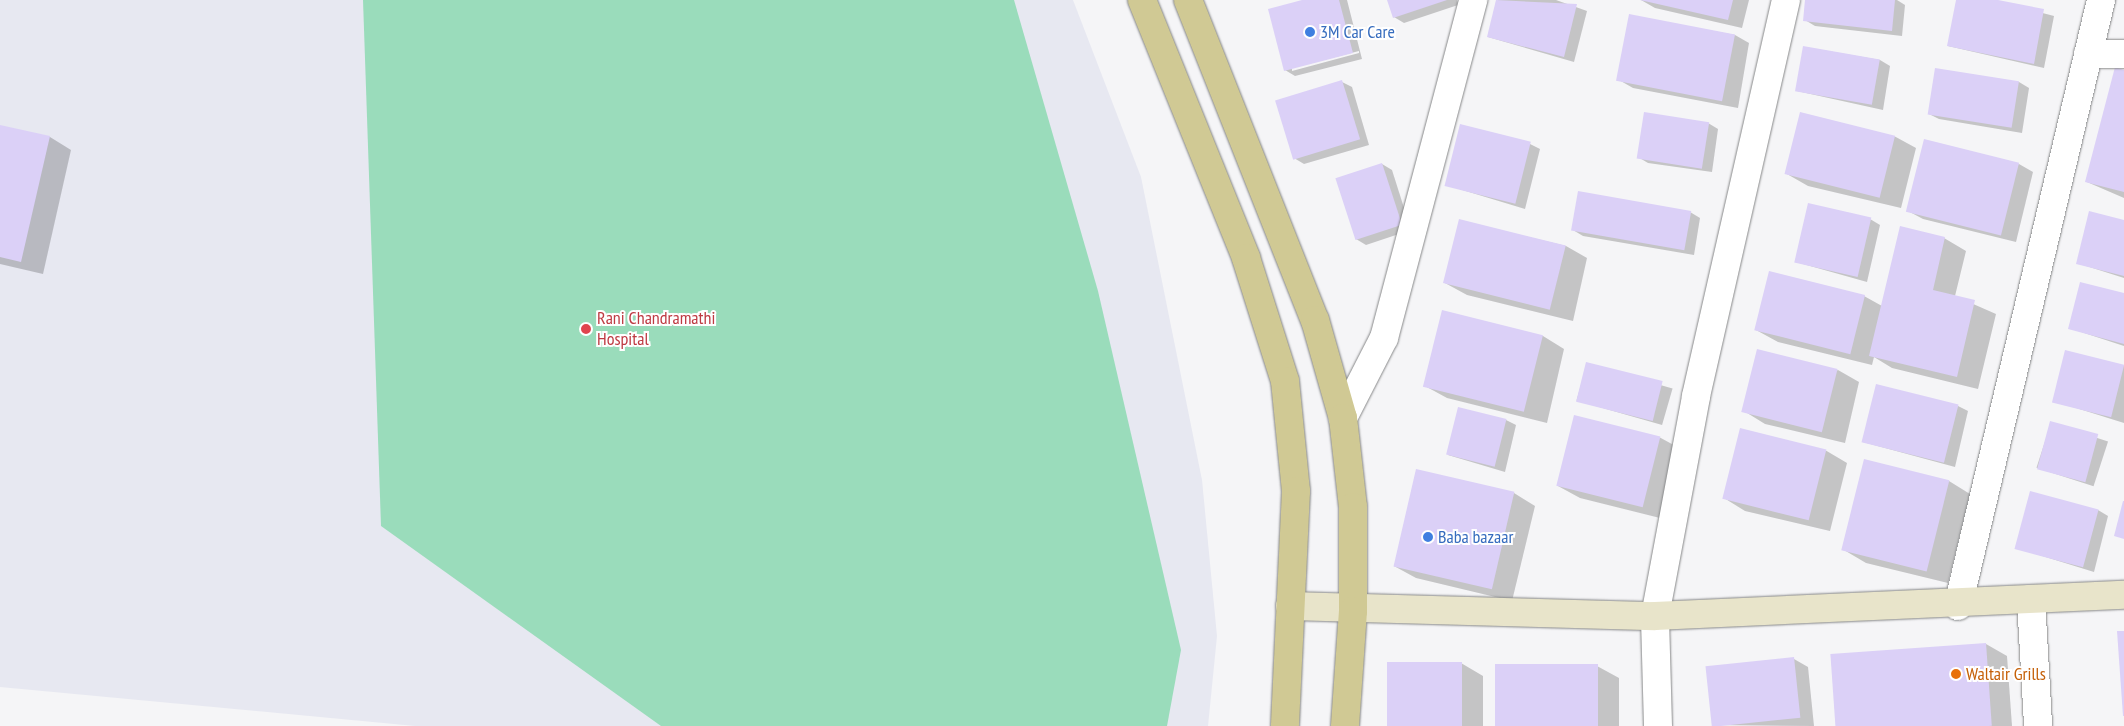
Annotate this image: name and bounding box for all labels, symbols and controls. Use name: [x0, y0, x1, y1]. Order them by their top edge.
place label: 3M Car Care: [1320, 21, 1395, 43]
marker: 3M Car Care: [1304, 26, 1316, 38]
place label: Rani Chandramathi Hospital: [597, 308, 715, 350]
marker: Rani Chandramathi Hospital: [579, 322, 593, 336]
place label: Baba bazaar: [1438, 526, 1513, 548]
marker: Baba bazaar: [1422, 531, 1434, 543]
place label: Waltair Grills: [1966, 663, 2046, 685]
marker: Waltair Grills: [1950, 668, 1962, 680]

